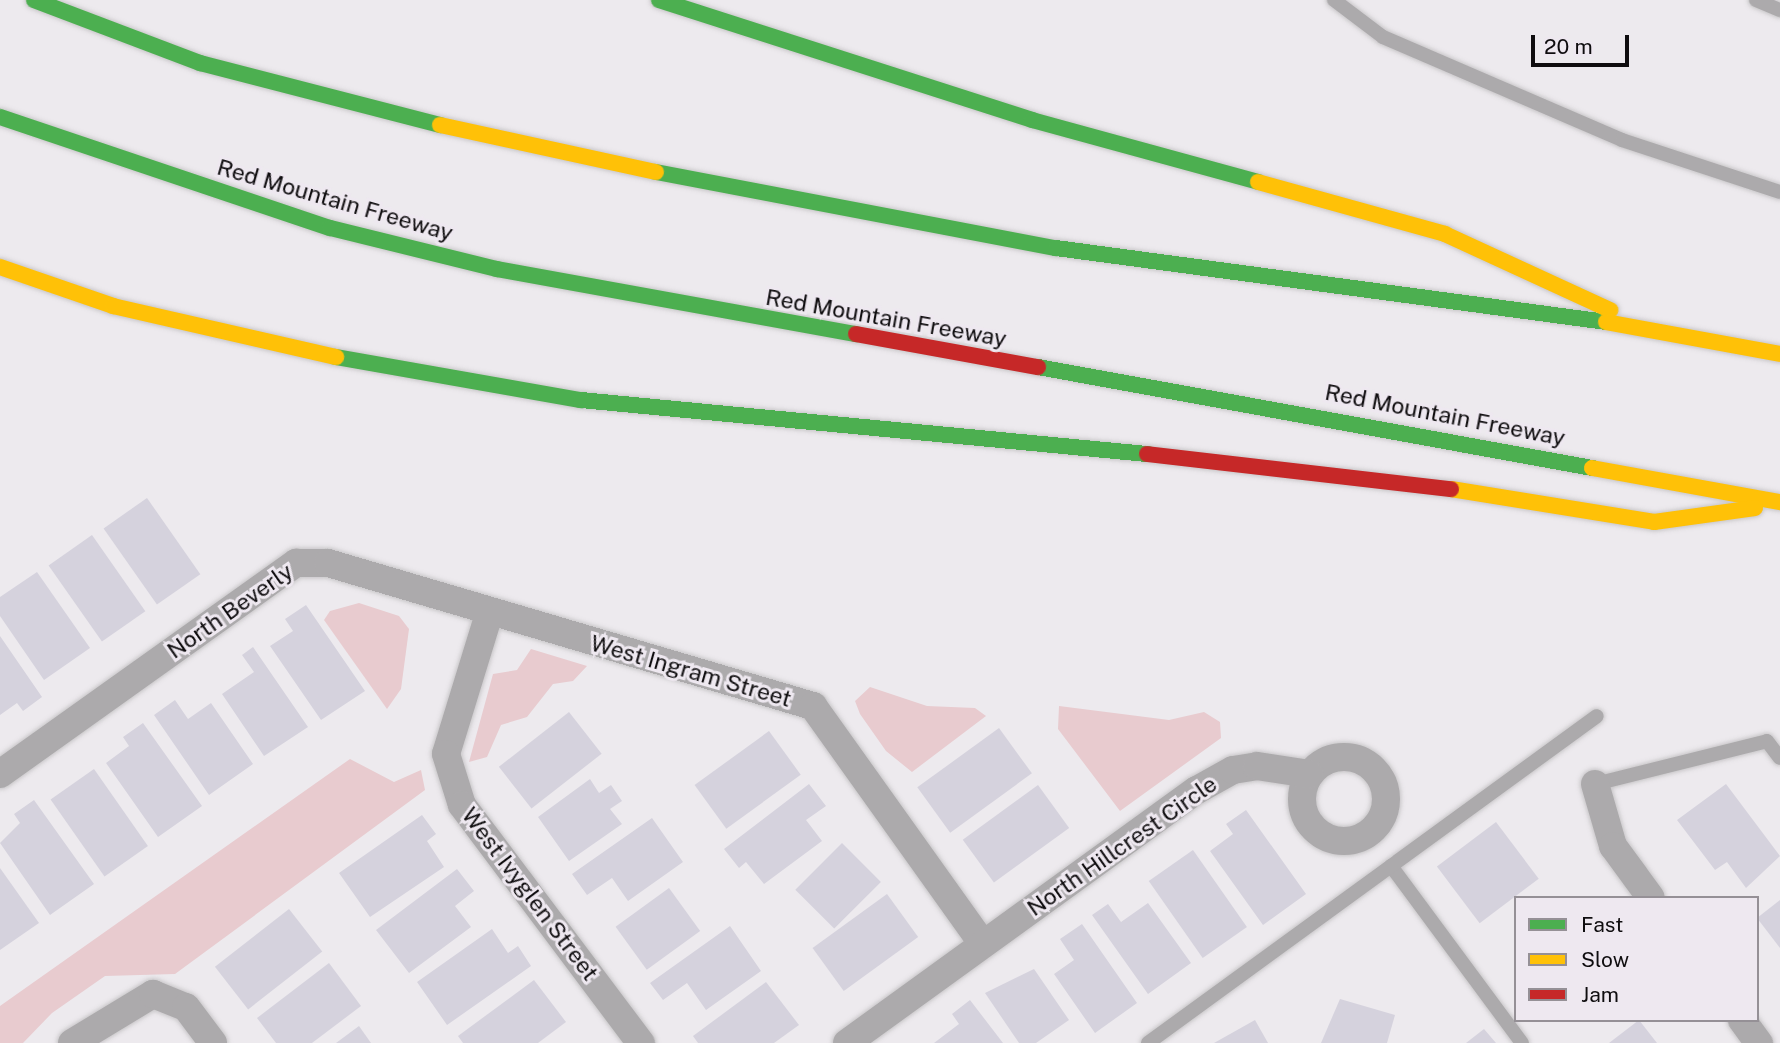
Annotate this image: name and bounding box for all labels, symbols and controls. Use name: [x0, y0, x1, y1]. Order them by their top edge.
scale bar: [1535, 21, 1633, 65]
text: 20 m: [1544, 34, 1593, 59]
street label: Red Mountain Freeway: [214, 153, 456, 247]
street label: Red Mountain Freeway: [763, 283, 1009, 353]
street label: Red Mountain Freeway: [1323, 378, 1567, 452]
street label: North Beverly: [162, 557, 298, 665]
street label: West Ingram Street: [587, 629, 795, 713]
street label: North Hillcrest Circle: [1022, 770, 1222, 922]
street label: West Ivyglen Street: [456, 802, 604, 986]
legend: [1514, 896, 1759, 1022]
text: Fast: [1581, 912, 1623, 937]
text: Slow: [1581, 947, 1629, 972]
text: Jam: [1581, 982, 1619, 1007]

